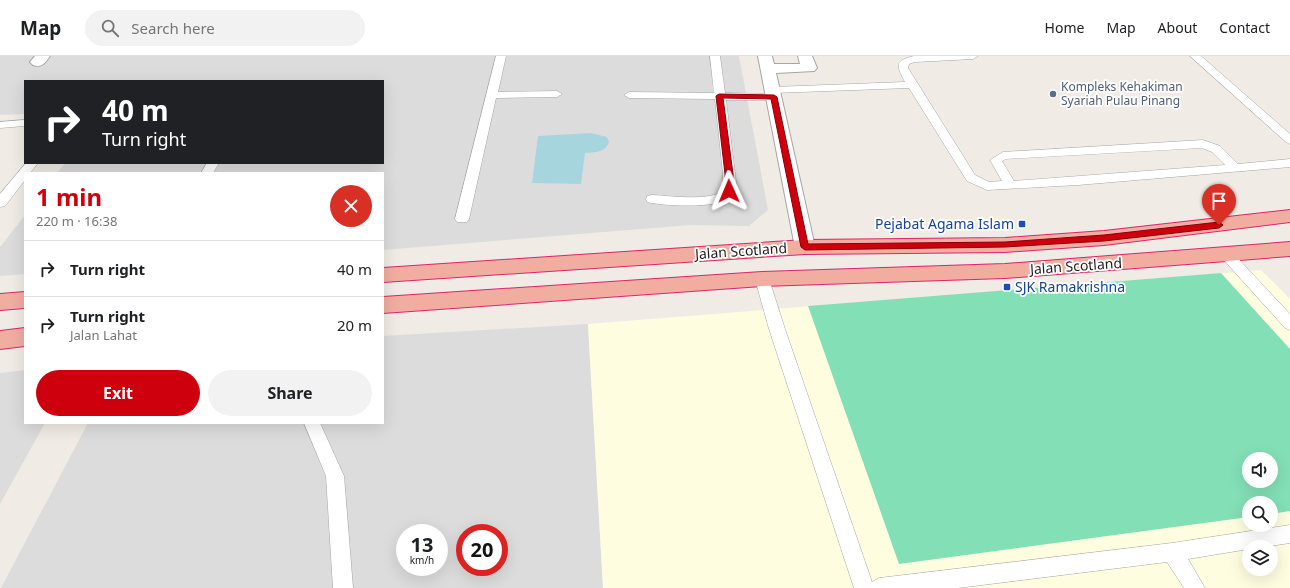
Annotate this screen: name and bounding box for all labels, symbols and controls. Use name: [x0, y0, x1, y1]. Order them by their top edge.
search box: [85, 10, 365, 46]
text: Map: [20, 15, 61, 41]
icon: search: [99, 17, 121, 39]
text: Search here: [131, 18, 215, 38]
text: Home: [1045, 18, 1084, 37]
text: Map: [1106, 18, 1136, 37]
text: About: [1158, 18, 1197, 37]
text: Contact: [1219, 18, 1270, 37]
place label: Kompleks Kehakiman Syariah Pulau Pinang: [1061, 78, 1183, 109]
marker: Kompleks Kehakiman Syariah Pulau Pinang: [1048, 89, 1058, 99]
text: 40 m: [102, 91, 169, 129]
icon: right: [36, 96, 88, 148]
text: Turn right: [102, 127, 186, 151]
position arrow: [708, 170, 750, 212]
text: 1 min: [36, 180, 102, 213]
pin: [1202, 184, 1236, 225]
button: close: [330, 185, 372, 227]
icon: arrive: [1208, 190, 1230, 212]
text: 220 m · 16:38: [36, 212, 117, 230]
place label: Pejabat Agama Islam: [875, 214, 1014, 233]
marker: Pejabat Agama Islam: [1017, 219, 1027, 229]
street label: Jalan Scotland: [692, 238, 788, 263]
street label: Jalan Scotland: [1027, 253, 1123, 278]
icon: right: [36, 258, 58, 280]
text: Turn right: [70, 259, 145, 279]
text: 40 m: [337, 259, 372, 279]
place label: SJK Ramakrishna: [1015, 277, 1125, 296]
marker: SJK Ramakrishna: [1002, 282, 1012, 292]
text: Turn right: [70, 306, 145, 326]
icon: right: [36, 314, 58, 336]
text: 20 m: [337, 315, 372, 335]
text: Jalan Lahat: [70, 326, 137, 344]
button: Exit: [36, 370, 200, 416]
button: Share: [208, 370, 372, 416]
map controls: [1242, 452, 1278, 576]
button: sound: [1242, 452, 1278, 488]
button: search: [1242, 496, 1278, 532]
speed limit sign: 20: [456, 524, 508, 576]
text: 13: [411, 531, 433, 558]
button: layers: [1242, 540, 1278, 576]
text: km/h: [410, 553, 434, 567]

